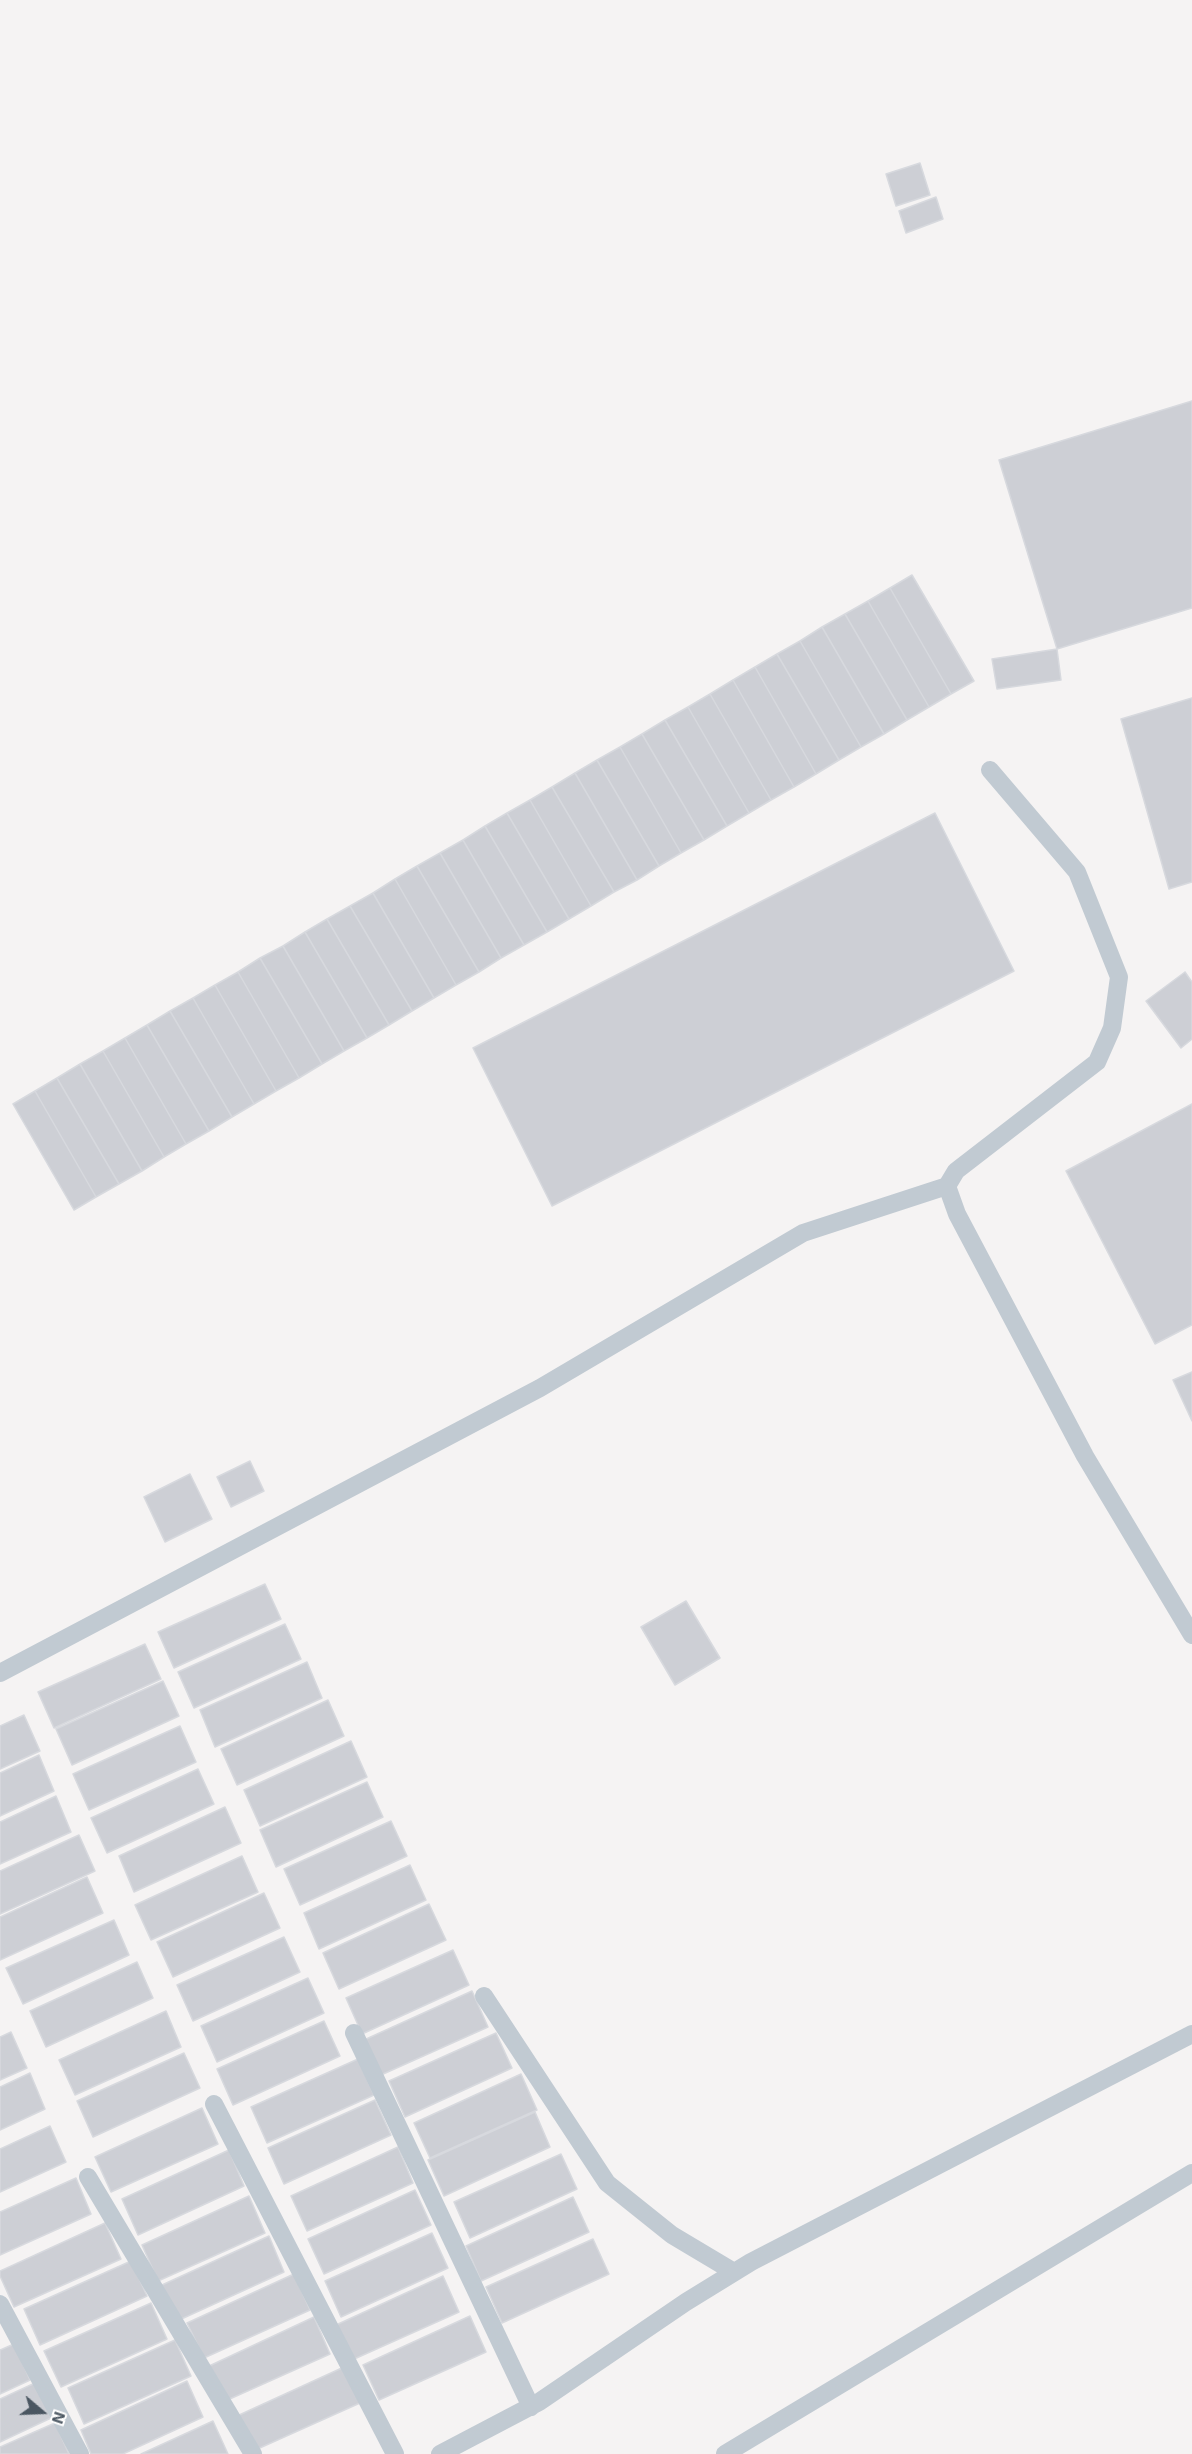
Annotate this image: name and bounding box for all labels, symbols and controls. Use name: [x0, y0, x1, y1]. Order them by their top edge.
north arrow: [12, 2382, 72, 2442]
text: N: [49, 2409, 70, 2427]

